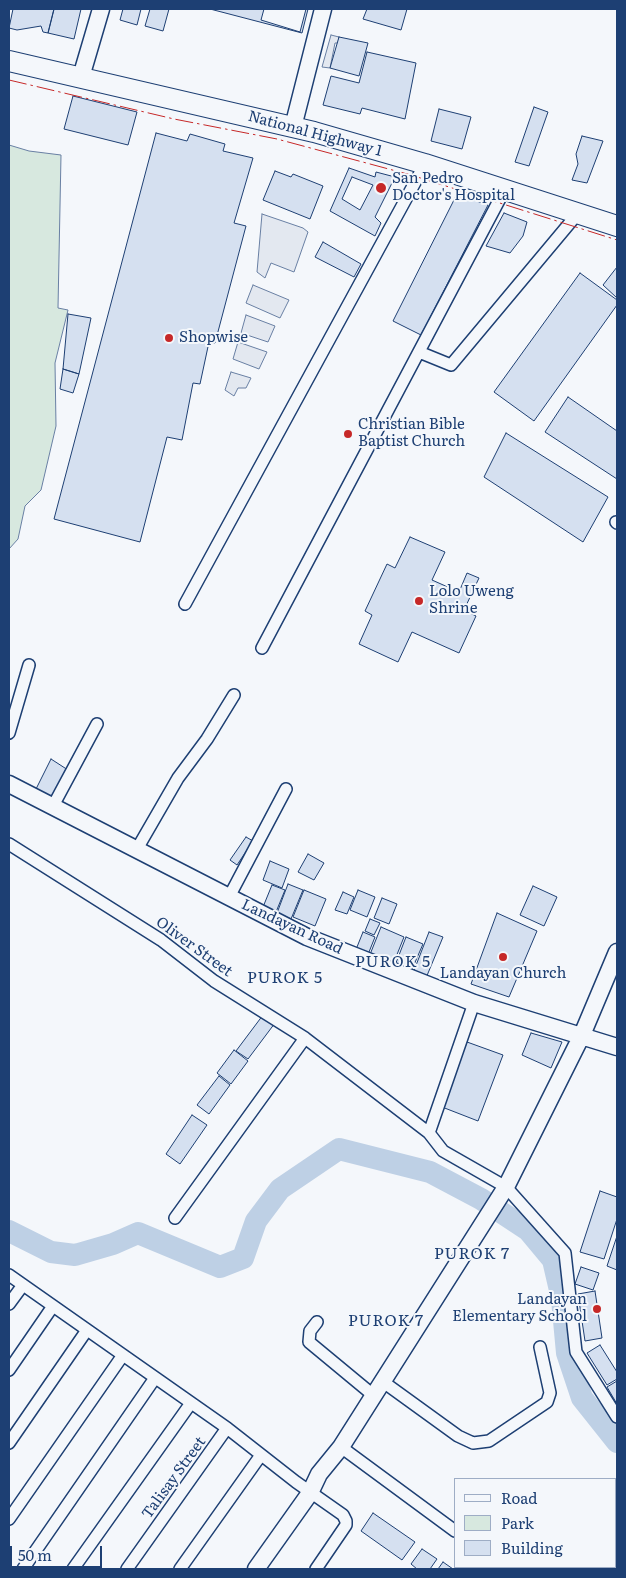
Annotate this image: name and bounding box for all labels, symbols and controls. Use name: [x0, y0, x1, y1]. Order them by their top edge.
street label: National Highway 1: [246, 107, 384, 161]
place label: San Pedro Doctor's Hospital: [392, 170, 515, 205]
marker: San Pedro Doctor's Hospital: [374, 181, 388, 195]
place label: Shopwise: [179, 329, 248, 347]
marker: Shopwise: [163, 332, 175, 344]
place label: Christian Bible Baptist Church: [358, 416, 465, 451]
marker: Christian Bible Baptist Church: [342, 428, 354, 440]
place label: Lolo Uweng Shrine: [429, 583, 514, 618]
marker: Lolo Uweng Shrine: [413, 595, 425, 607]
street label: Landayan Road: [239, 896, 345, 958]
street label: Oliver Street: [152, 913, 236, 981]
marker: Landayan Church: [497, 951, 509, 963]
district label: PUROK 5: [354, 952, 432, 972]
place label: Landayan Church: [440, 965, 566, 983]
district label: PUROK 5: [246, 968, 324, 988]
district label: PUROK 7: [433, 1244, 511, 1264]
place label: Landayan Elementary School: [452, 1291, 587, 1326]
marker: Landayan Elementary School: [591, 1303, 603, 1315]
district label: PUROK 7: [347, 1311, 425, 1331]
street label: Talisay Street: [138, 1434, 210, 1522]
legend: [454, 1478, 616, 1568]
text: Road: [501, 1486, 537, 1509]
text: Park: [501, 1511, 534, 1534]
scale bar: [12, 1536, 105, 1568]
text: Building: [501, 1536, 563, 1559]
text: 50 m: [18, 1543, 52, 1566]

